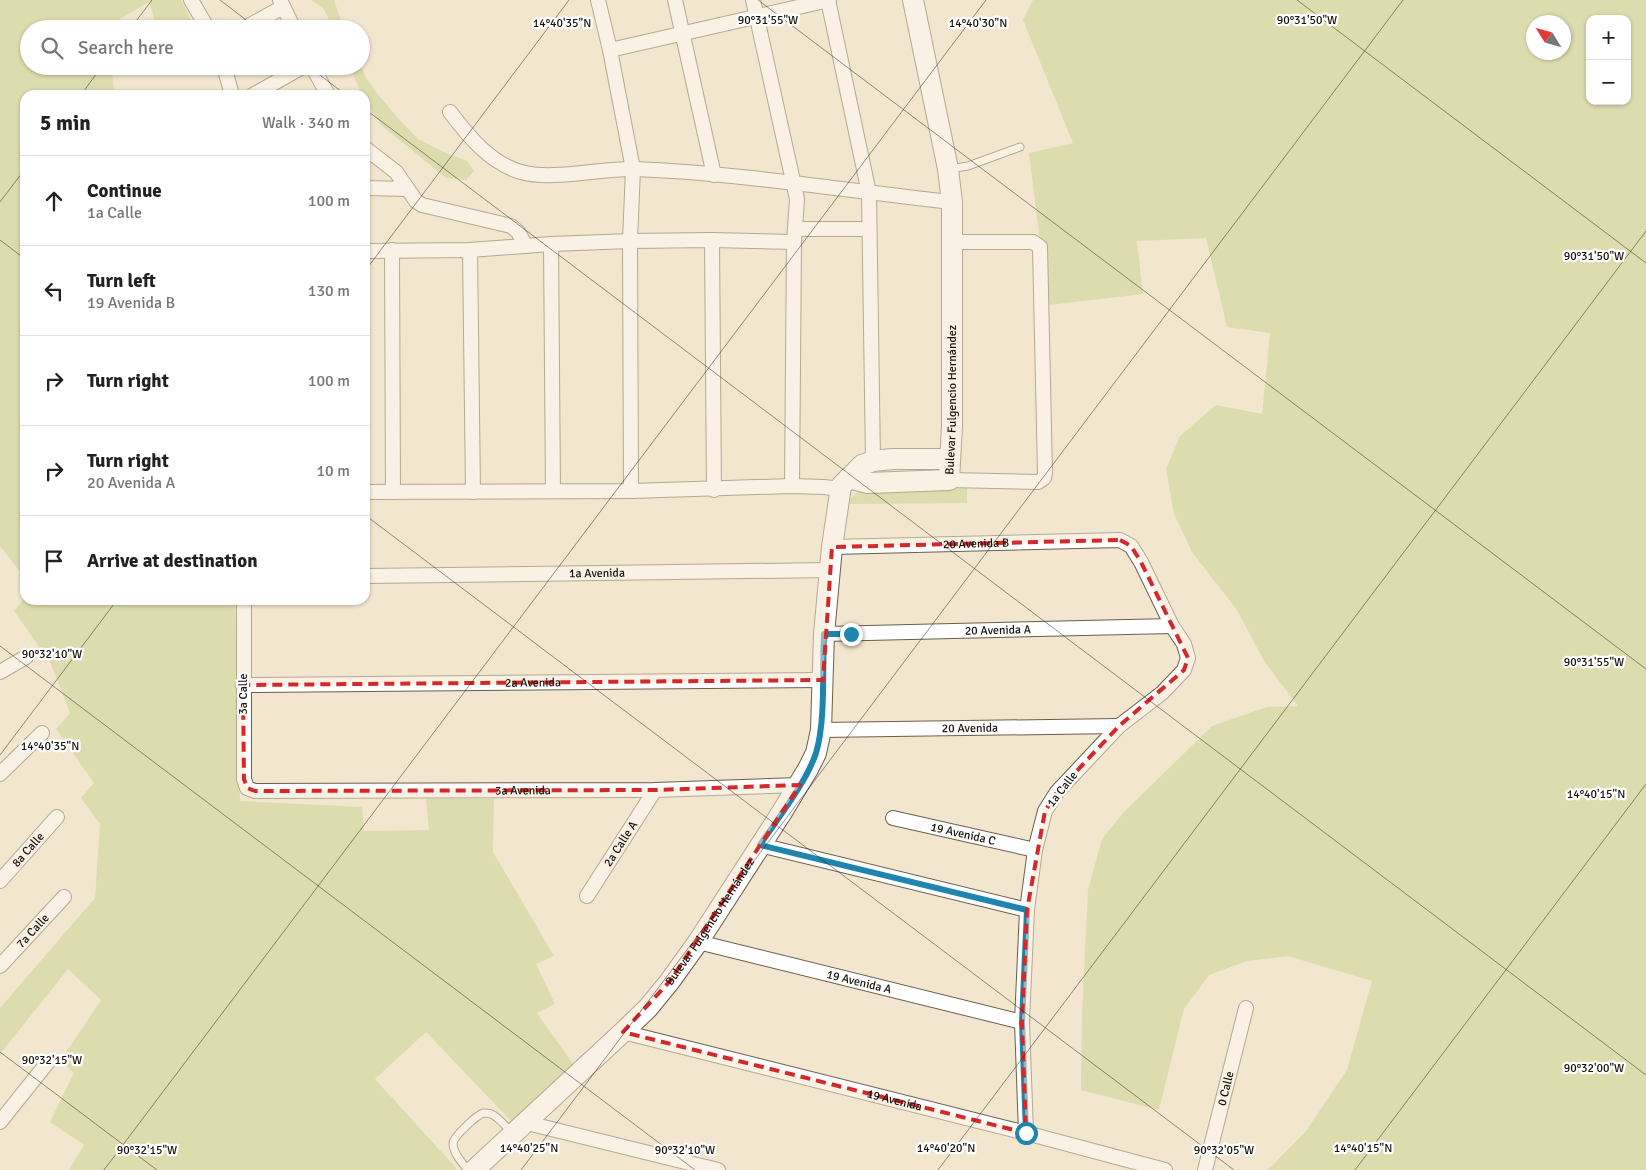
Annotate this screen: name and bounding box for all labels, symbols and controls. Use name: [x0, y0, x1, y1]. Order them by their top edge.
text: 90°31'55"W: [738, 13, 798, 28]
text: 90°31'50"W: [1277, 13, 1337, 28]
north arrow: [1526, 15, 1571, 60]
map controls: [1586, 15, 1631, 105]
button: +: [1586, 15, 1631, 60]
text: 14°40'35"N: [533, 16, 591, 31]
text: 14°40'30"N: [949, 16, 1007, 31]
search box: [20, 20, 370, 75]
icon: search: [38, 34, 66, 62]
text: Search here: [78, 36, 174, 60]
button: −: [1586, 60, 1631, 105]
text: 5 min: [40, 110, 91, 136]
text: Walk · 340 m: [262, 113, 350, 133]
text: Continue: [87, 179, 162, 203]
icon: ahead: [40, 187, 68, 215]
text: 100 m: [308, 191, 350, 211]
text: 1a Calle: [87, 203, 142, 223]
text: 90°31'50"W: [1564, 249, 1624, 264]
text: Turn left: [87, 269, 156, 293]
icon: left: [40, 277, 68, 305]
text: 130 m: [308, 281, 350, 301]
text: 19 Avenida B: [87, 293, 175, 313]
street label: Bulevar Fulgencio Hernández: [942, 325, 960, 475]
icon: right: [40, 367, 68, 395]
text: Turn right: [87, 369, 169, 393]
text: 100 m: [308, 371, 350, 391]
text: Turn right: [87, 449, 169, 473]
icon: right: [40, 457, 68, 485]
text: 10 m: [316, 461, 350, 481]
text: 20 Avenida A: [87, 473, 175, 493]
street label: 20 Avenida B: [943, 536, 1009, 552]
icon: arrive: [40, 547, 68, 575]
text: Arrive at destination: [87, 549, 258, 573]
street label: 1a Avenida: [569, 566, 625, 581]
street label: 20 Avenida A: [965, 622, 1032, 639]
route end: [840, 623, 863, 646]
text: 90°32'10"W: [22, 647, 82, 662]
text: 90°31'55"W: [1564, 655, 1624, 670]
street label: 3a Calle: [236, 673, 251, 715]
street label: 2a Avenida: [505, 675, 561, 691]
street label: 20 Avenida: [942, 721, 998, 736]
text: 14°40'35"N: [21, 739, 79, 754]
street label: 1a Calle: [1044, 768, 1081, 810]
street label: 3a Avenida: [495, 783, 551, 798]
text: 14°40'15"N: [1567, 787, 1625, 802]
street label: 2a Calle A: [601, 818, 641, 870]
street label: 19 Avenida C: [929, 820, 997, 849]
street label: 8a Calle: [9, 830, 48, 870]
street label: Bulevar Fulgencio Hernández: [662, 856, 758, 989]
street label: 7a Calle: [13, 911, 53, 951]
street label: 19 Avenida A: [825, 967, 894, 998]
text: 90°32'15"W: [22, 1053, 82, 1068]
text: 90°32'00"W: [1564, 1061, 1624, 1076]
street label: 0 Calle: [1215, 1070, 1238, 1108]
street label: 19 Avenida: [865, 1086, 924, 1115]
route start: [1015, 1122, 1038, 1145]
text: 14°40'25"N: [500, 1141, 558, 1156]
text: 14°40'20"N: [917, 1141, 975, 1156]
text: 14°40'15"N: [1334, 1141, 1392, 1156]
text: 90°32'15"W: [117, 1143, 177, 1158]
text: 90°32'10"W: [655, 1143, 715, 1158]
text: 90°32'05"W: [1194, 1143, 1254, 1158]

